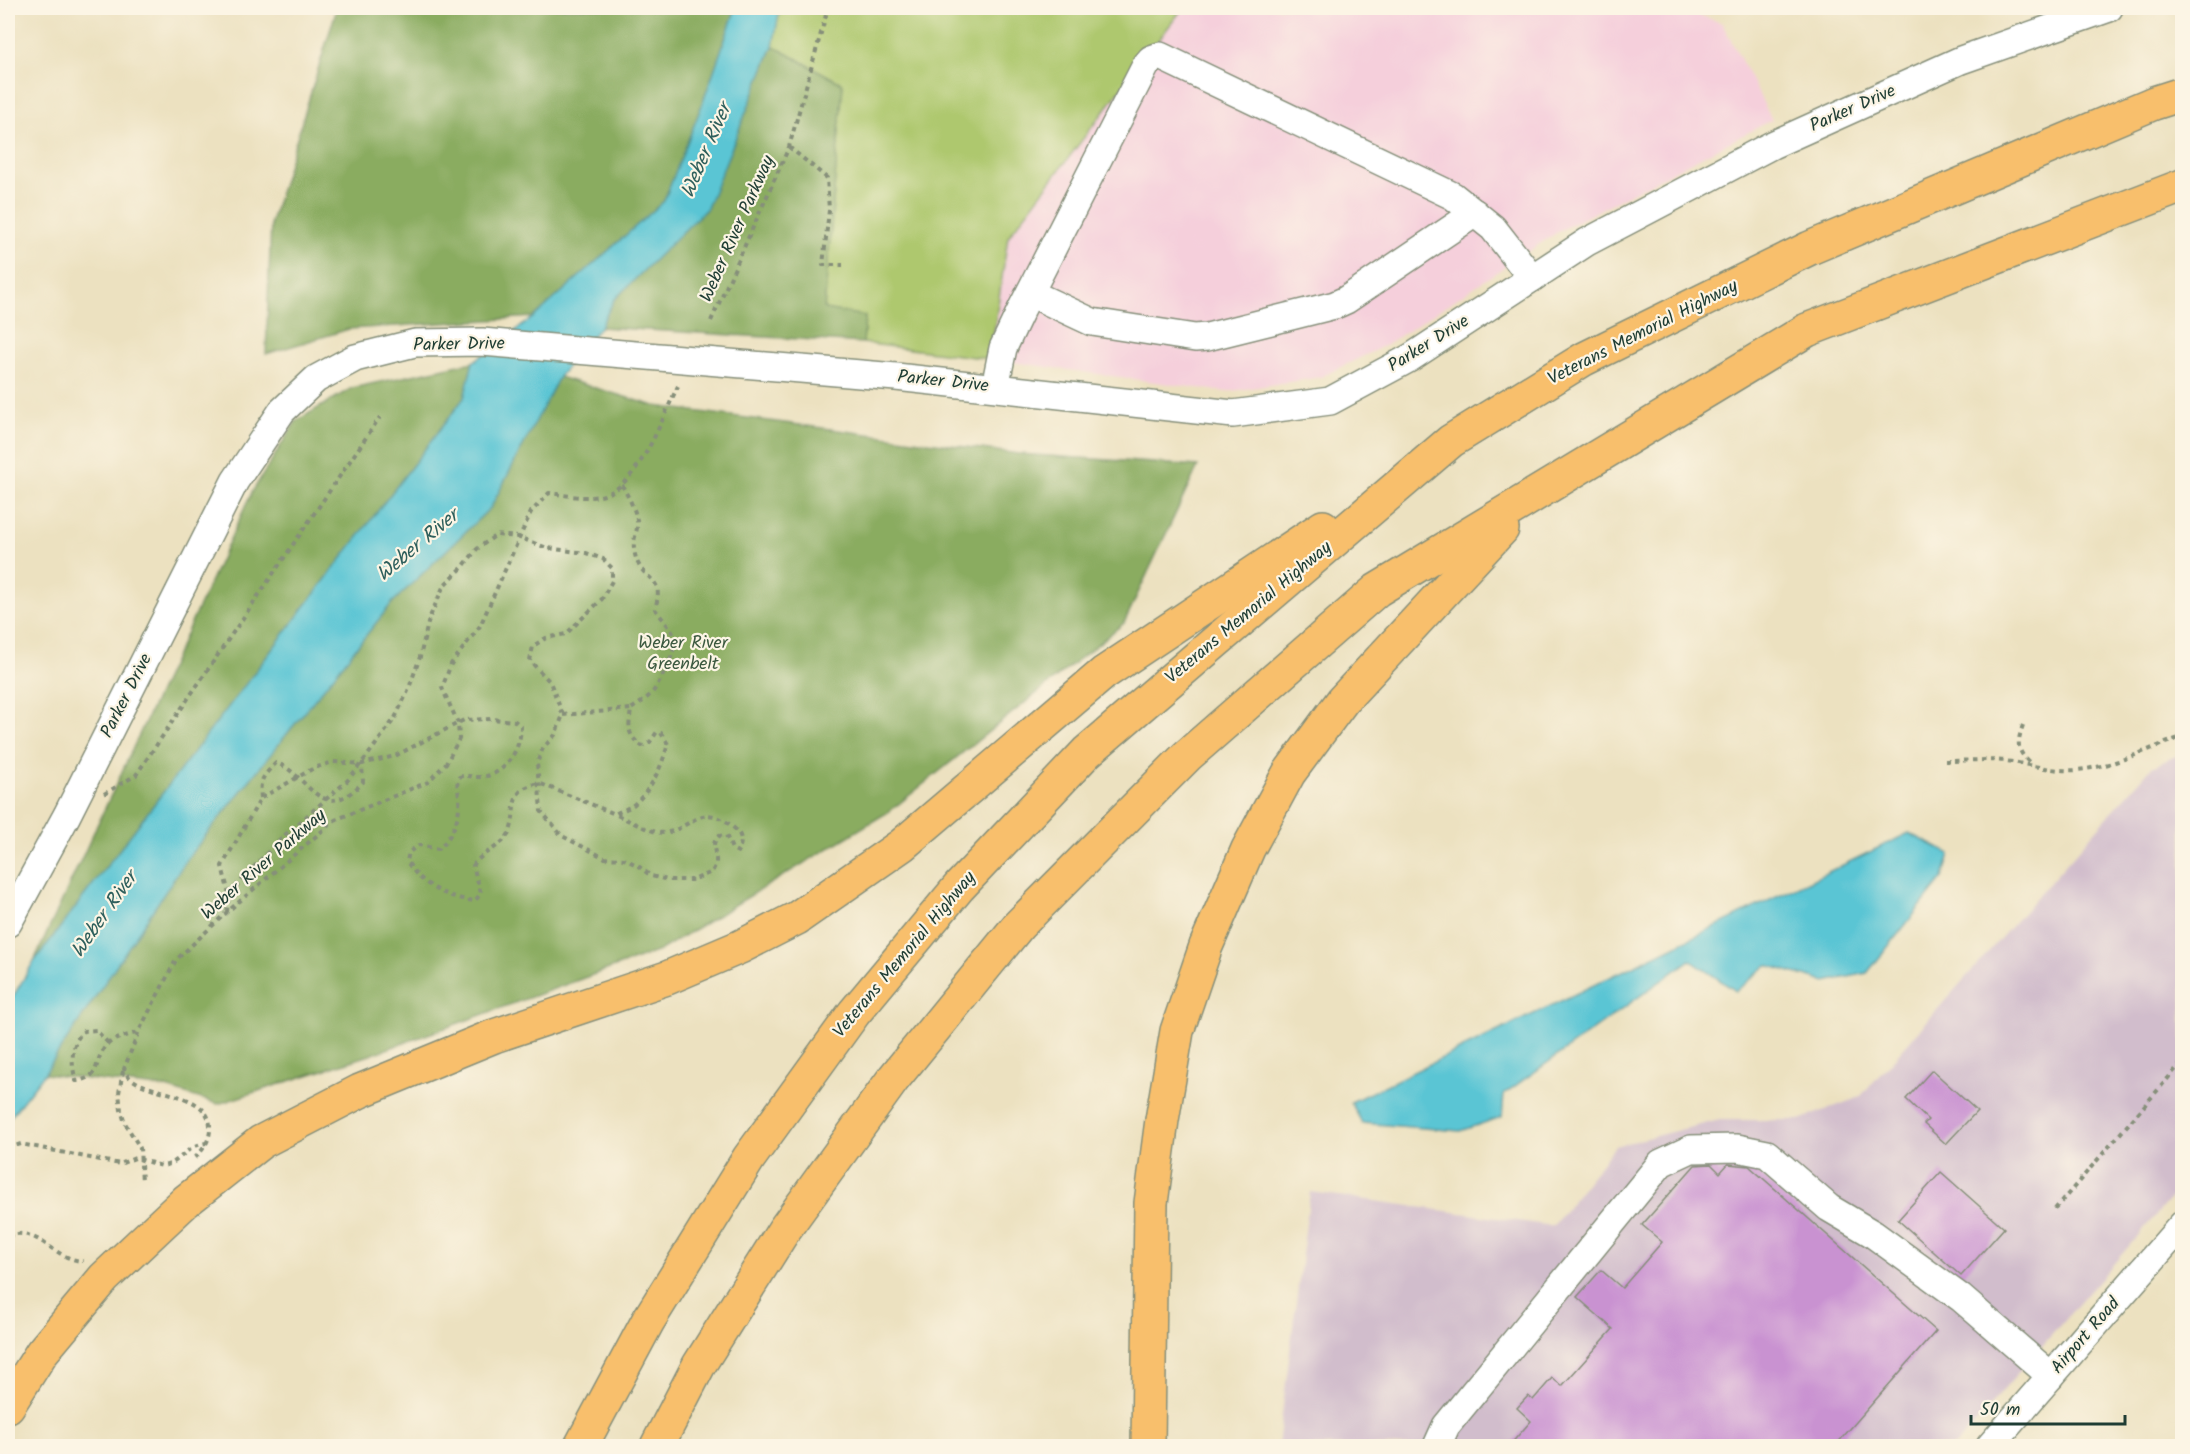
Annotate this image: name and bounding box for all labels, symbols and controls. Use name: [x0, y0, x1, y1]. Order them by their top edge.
street label: Parker Drive: [1805, 77, 1901, 141]
water label: Weber River: [673, 95, 743, 203]
street label: Weber River Parkway: [693, 150, 784, 307]
street label: Veterans Memorial Highway: [1543, 272, 1744, 394]
street label: Parker Drive: [1383, 307, 1475, 381]
street label: Parker Drive: [413, 330, 505, 360]
street label: Parker Drive: [896, 363, 990, 401]
water label: Weber River: [370, 499, 470, 590]
street label: Veterans Memorial Highway: [1159, 534, 1339, 692]
park label: Weber River Greenbelt: [638, 629, 729, 679]
street label: Parker Drive: [93, 649, 161, 743]
street label: Weber River Parkway: [195, 802, 334, 928]
water label: Weber River: [63, 862, 149, 965]
street label: Veterans Memorial Highway: [826, 865, 984, 1045]
street label: Airport Road: [2044, 1290, 2128, 1381]
scale bar: [1971, 1388, 2126, 1426]
text: 50 m: [1980, 1396, 2020, 1425]

